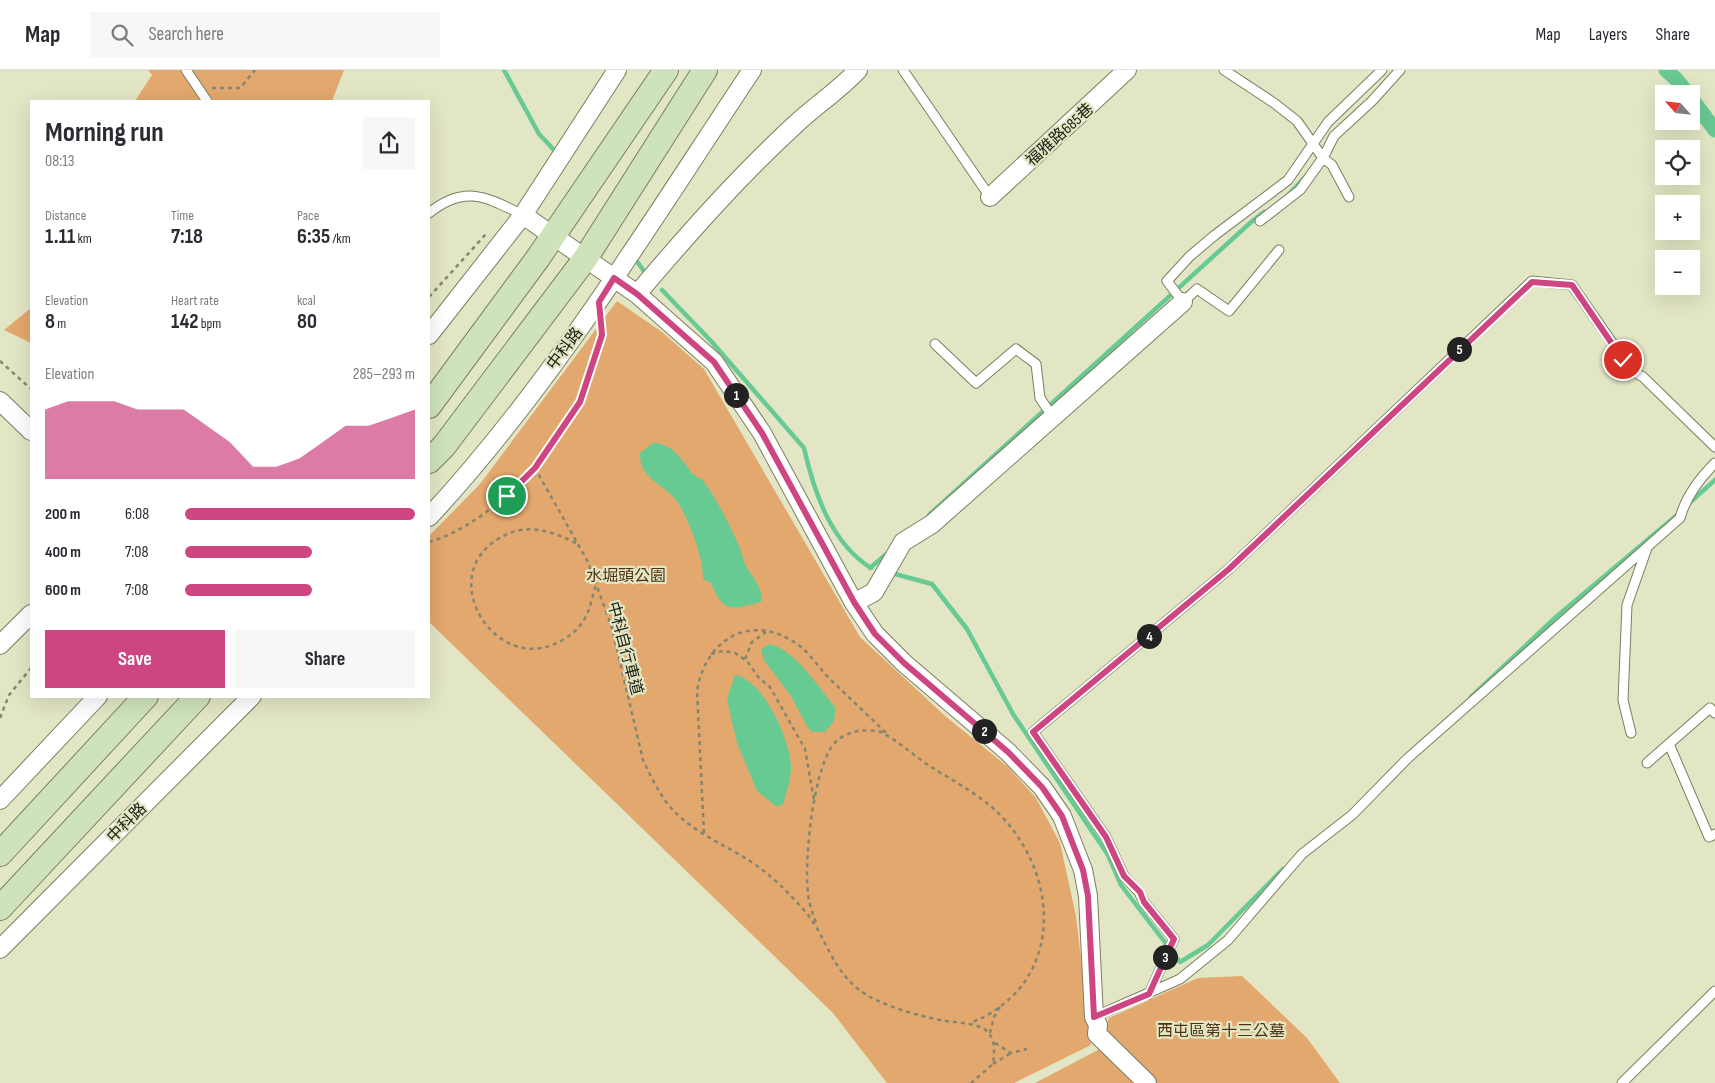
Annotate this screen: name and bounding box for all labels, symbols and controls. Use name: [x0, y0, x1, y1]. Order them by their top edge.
search box: [90, 12, 440, 57]
text: Map: [25, 20, 60, 49]
icon: search: [108, 21, 136, 49]
text: Search here: [148, 23, 224, 46]
text: Map: [1536, 24, 1561, 45]
text: Layers: [1589, 24, 1628, 45]
text: Share: [1656, 24, 1690, 45]
north arrow: [1655, 85, 1700, 130]
map controls: [1655, 85, 1700, 295]
street label: 福雅路685巷: [1022, 100, 1098, 170]
text: Morning run: [45, 116, 164, 149]
button: share: [363, 117, 415, 169]
button: locate: [1655, 140, 1700, 185]
text: 08:13: [45, 152, 74, 171]
button: +: [1655, 195, 1700, 240]
text: Distance: [45, 207, 86, 224]
text: Time: [171, 207, 194, 224]
text: Pace: [297, 207, 319, 224]
text: 1.11: [45, 224, 75, 249]
text: 7:18: [171, 224, 203, 249]
text: 6:35: [297, 224, 330, 249]
text: km: [75, 230, 92, 247]
text: /km: [330, 230, 351, 247]
button: −: [1655, 250, 1700, 295]
text: Elevation: [45, 292, 88, 309]
text: Heart rate: [171, 292, 219, 309]
text: kcal: [297, 292, 316, 309]
text: 8: [45, 309, 55, 334]
text: 142: [171, 309, 198, 334]
text: 80: [297, 309, 317, 334]
text: m: [55, 315, 66, 332]
text: bpm: [198, 315, 221, 332]
street label: 中科路: [543, 324, 587, 374]
pin: 5: [1446, 336, 1472, 362]
pin: [1602, 339, 1644, 381]
text: 5: [1456, 341, 1463, 358]
icon: check: [1609, 346, 1637, 374]
text: Elevation: [45, 365, 94, 384]
text: 285–293 m: [353, 365, 415, 384]
pin: 1: [724, 382, 748, 408]
text: 1: [734, 387, 739, 404]
pin: [486, 475, 528, 517]
icon: arrive: [493, 482, 521, 510]
text: 200 m: [45, 505, 80, 524]
text: 6:08: [125, 505, 149, 524]
text: 400 m: [45, 543, 81, 562]
text: 7:08: [125, 543, 148, 562]
park label: 水堀頭公園: [586, 567, 666, 586]
text: 600 m: [45, 581, 81, 600]
text: 7:08: [125, 581, 148, 600]
street label: 中科自行車道: [603, 600, 646, 697]
pin: 4: [1136, 624, 1162, 648]
text: 4: [1146, 628, 1153, 645]
button: Save: [45, 630, 225, 688]
button: Share: [235, 630, 415, 688]
pin: 2: [972, 718, 996, 744]
text: 2: [981, 723, 988, 740]
street label: 中科路: [103, 799, 151, 847]
pin: 3: [1152, 944, 1178, 970]
text: 3: [1162, 949, 1169, 966]
park label: 西屯區第十三公墓: [1157, 1022, 1285, 1041]

